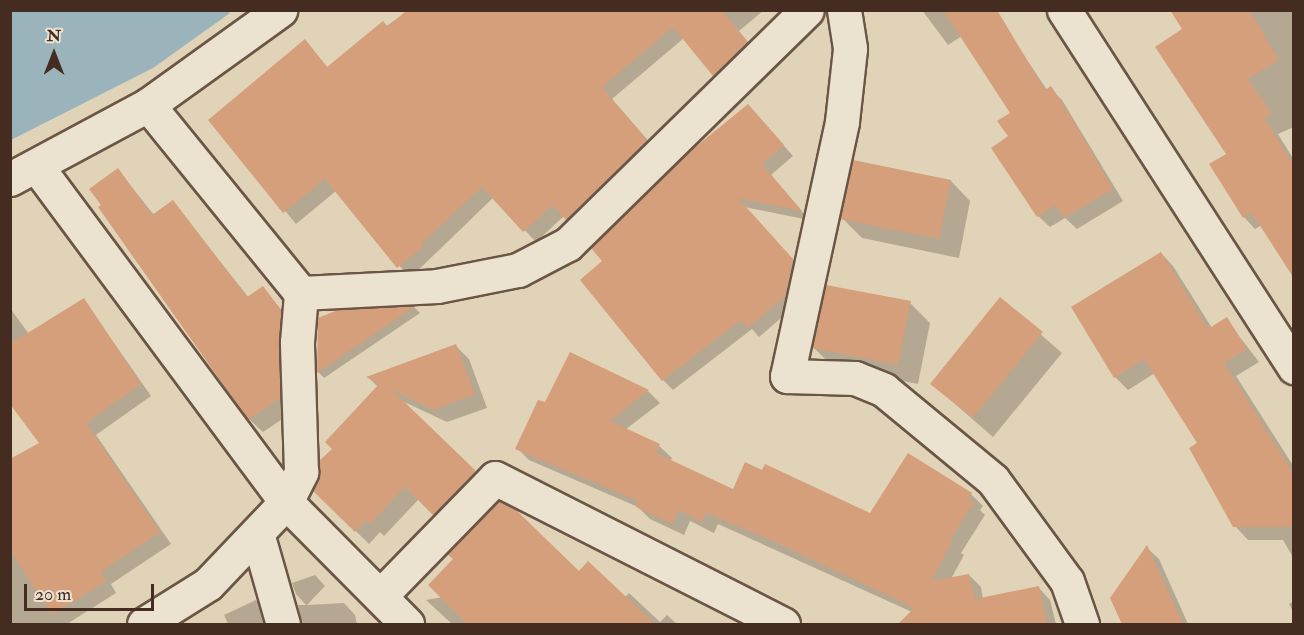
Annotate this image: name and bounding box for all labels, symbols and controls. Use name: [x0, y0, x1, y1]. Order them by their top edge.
north arrow: [24, 24, 84, 84]
text: N: [47, 26, 61, 46]
scale bar: [27, 572, 158, 610]
text: 20 m: [35, 583, 71, 606]

